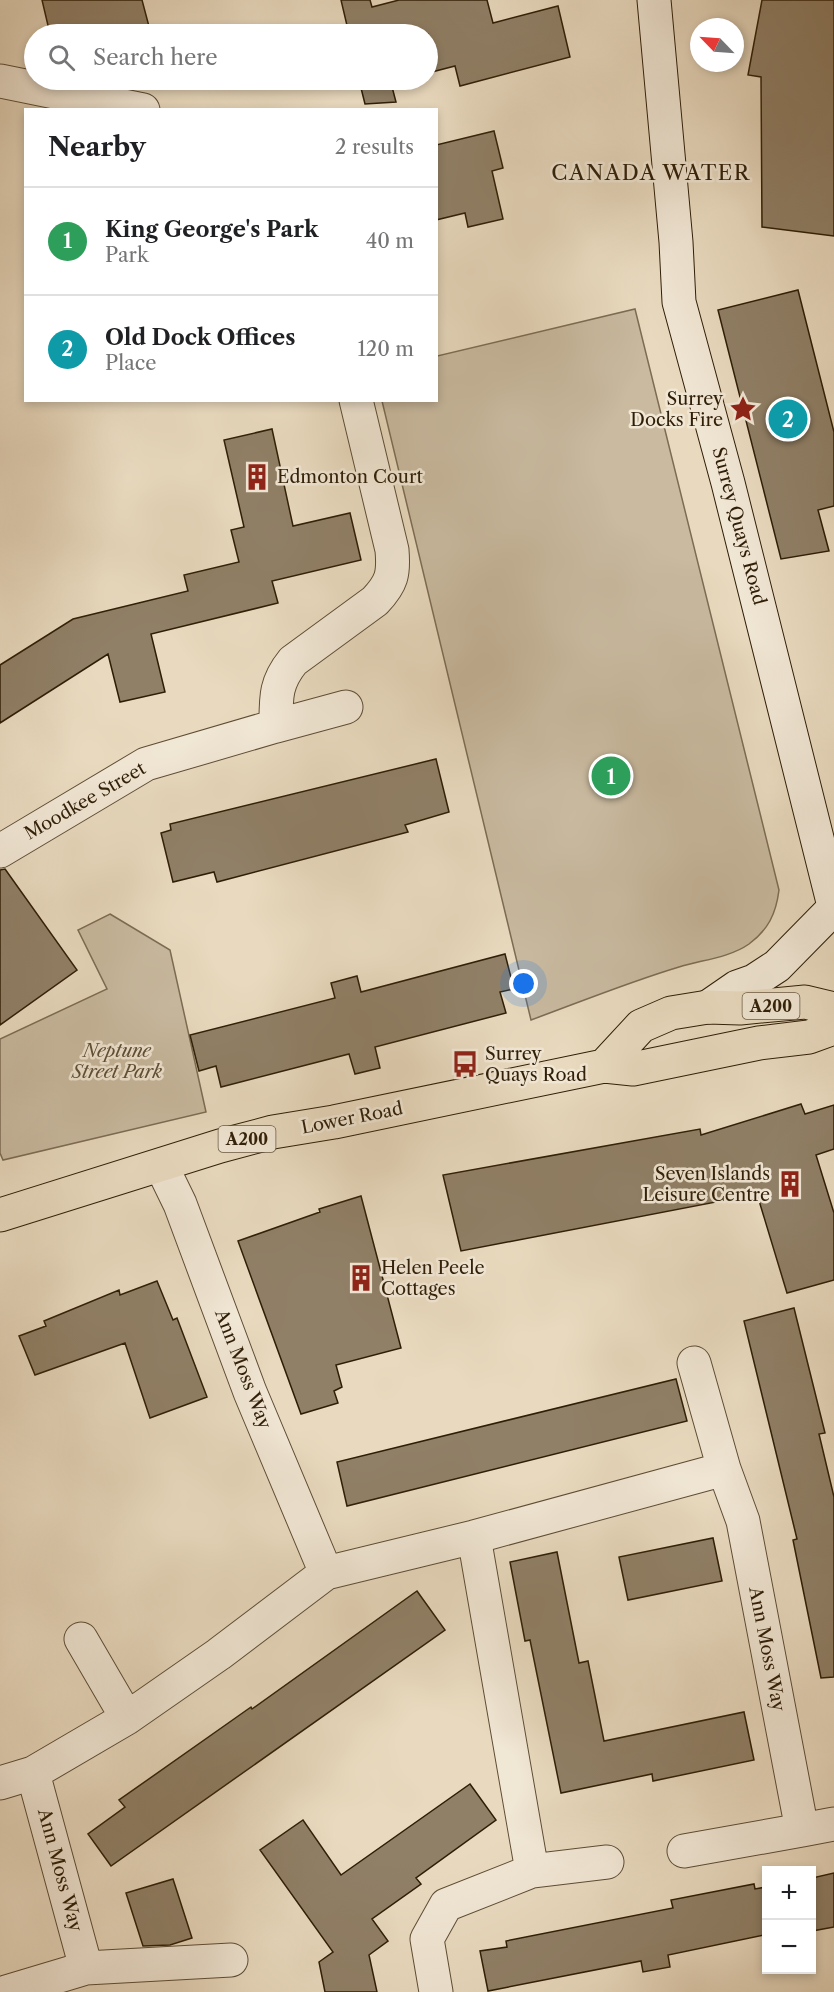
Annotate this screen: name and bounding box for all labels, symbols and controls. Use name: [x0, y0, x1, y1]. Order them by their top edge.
north arrow: [690, 18, 744, 72]
search box: [24, 24, 438, 90]
icon: search: [45, 41, 78, 74]
text: Search here: [93, 44, 218, 71]
text: Nearby: [48, 131, 146, 163]
text: 2 results: [335, 135, 414, 159]
district label: CANADA WATER: [551, 160, 751, 185]
text: King George's Park: [105, 216, 319, 243]
text: 1: [63, 229, 72, 253]
text: 40 m: [366, 229, 414, 253]
text: Park: [105, 243, 148, 267]
text: Old Dock Offices: [105, 324, 295, 351]
text: 2: [62, 337, 73, 361]
text: 120 m: [357, 337, 414, 361]
text: Place: [105, 351, 156, 375]
place label: Surrey Docks Fire: [630, 388, 724, 431]
place icon: Surrey Docks Fire: [728, 394, 758, 424]
pin: 2: [768, 396, 808, 442]
street label: Surrey Quays Road: [707, 445, 771, 607]
building icon: Edmonton Court: [242, 462, 272, 492]
place label: Edmonton Court: [277, 466, 423, 488]
pin: 1: [592, 754, 630, 798]
street label: Moodkee Street: [20, 757, 150, 845]
your location: [509, 969, 538, 998]
road number: A200: [742, 993, 800, 1019]
park label: Neptune Street Park: [71, 1040, 163, 1083]
place label: Surrey Quays Road: [485, 1043, 587, 1086]
bus stop icon: Surrey Quays Road: [450, 1049, 480, 1079]
street label: Lower Road: [299, 1097, 405, 1139]
road number: A200: [218, 1126, 276, 1152]
place label: Seven Islands Leisure Centre: [642, 1163, 770, 1206]
building icon: Seven Islands Leisure Centre: [775, 1169, 805, 1199]
place label: Helen Peele Cottages: [381, 1257, 485, 1300]
building icon: Helen Peele Cottages: [346, 1263, 376, 1293]
street label: Ann Moss Way: [210, 1305, 276, 1433]
street label: Ann Moss Way: [744, 1584, 790, 1714]
street label: Ann Moss Way: [33, 1805, 87, 1935]
map controls: [762, 1866, 816, 1974]
button: +: [762, 1866, 816, 1920]
button: −: [762, 1920, 816, 1974]

